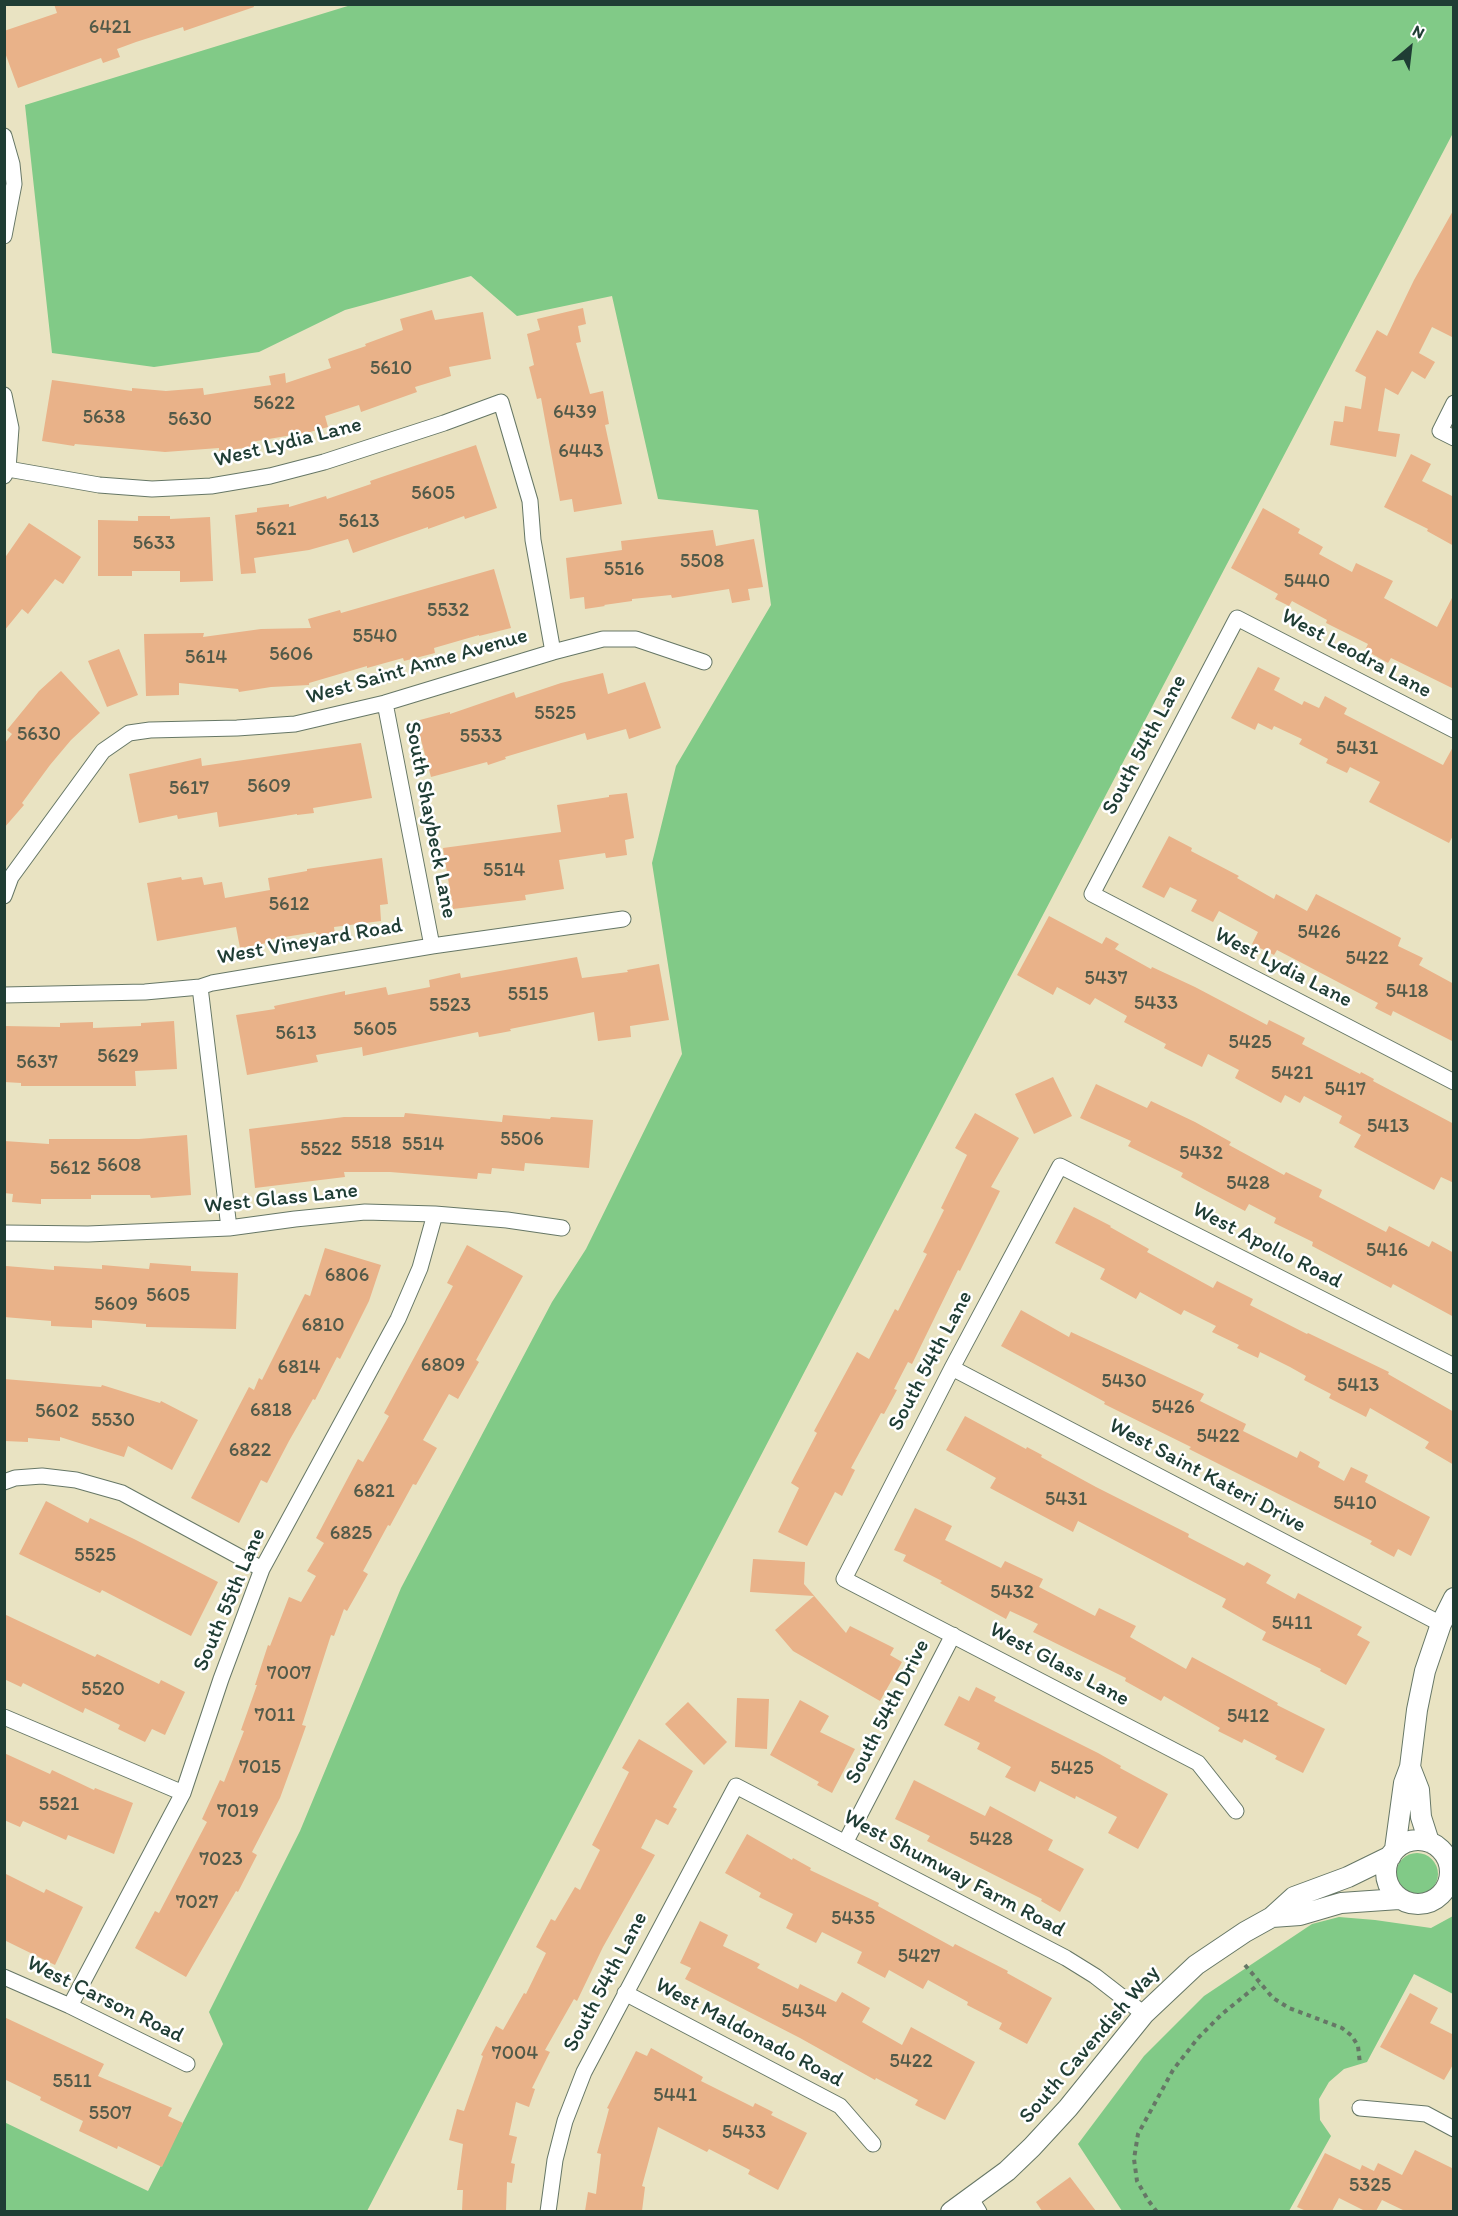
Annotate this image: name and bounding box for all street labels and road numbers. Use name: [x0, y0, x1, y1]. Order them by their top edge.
street label: West Lydia Lane: [211, 412, 365, 474]
street label: West Leodra Lane: [1276, 603, 1436, 705]
street label: West Saint Anne Avenue: [303, 623, 531, 711]
street label: South 54th Lane: [1097, 670, 1193, 820]
street label: South Shaybeck Lane: [398, 719, 462, 921]
street label: West Vineyard Road: [215, 913, 405, 971]
street label: West Lydia Lane: [1210, 922, 1356, 1014]
street label: West Glass Lane: [203, 1178, 359, 1220]
street label: West Apollo Road: [1188, 1197, 1346, 1295]
street label: South 54th Lane: [883, 1286, 979, 1436]
street label: West Saint Kateri Drive: [1104, 1413, 1310, 1539]
street label: South 55th Lane: [188, 1524, 272, 1676]
street label: West Glass Lane: [985, 1617, 1133, 1713]
street label: South 54th Drive: [840, 1635, 936, 1789]
street label: West Shumway Farm Road: [839, 1804, 1069, 1944]
street label: South 54th Lane: [558, 1907, 654, 2057]
street label: West Carson Road: [22, 1951, 188, 2049]
street label: South Cavendish Way: [1014, 1960, 1166, 2130]
street label: West Maldonado Road: [650, 1972, 848, 2094]

